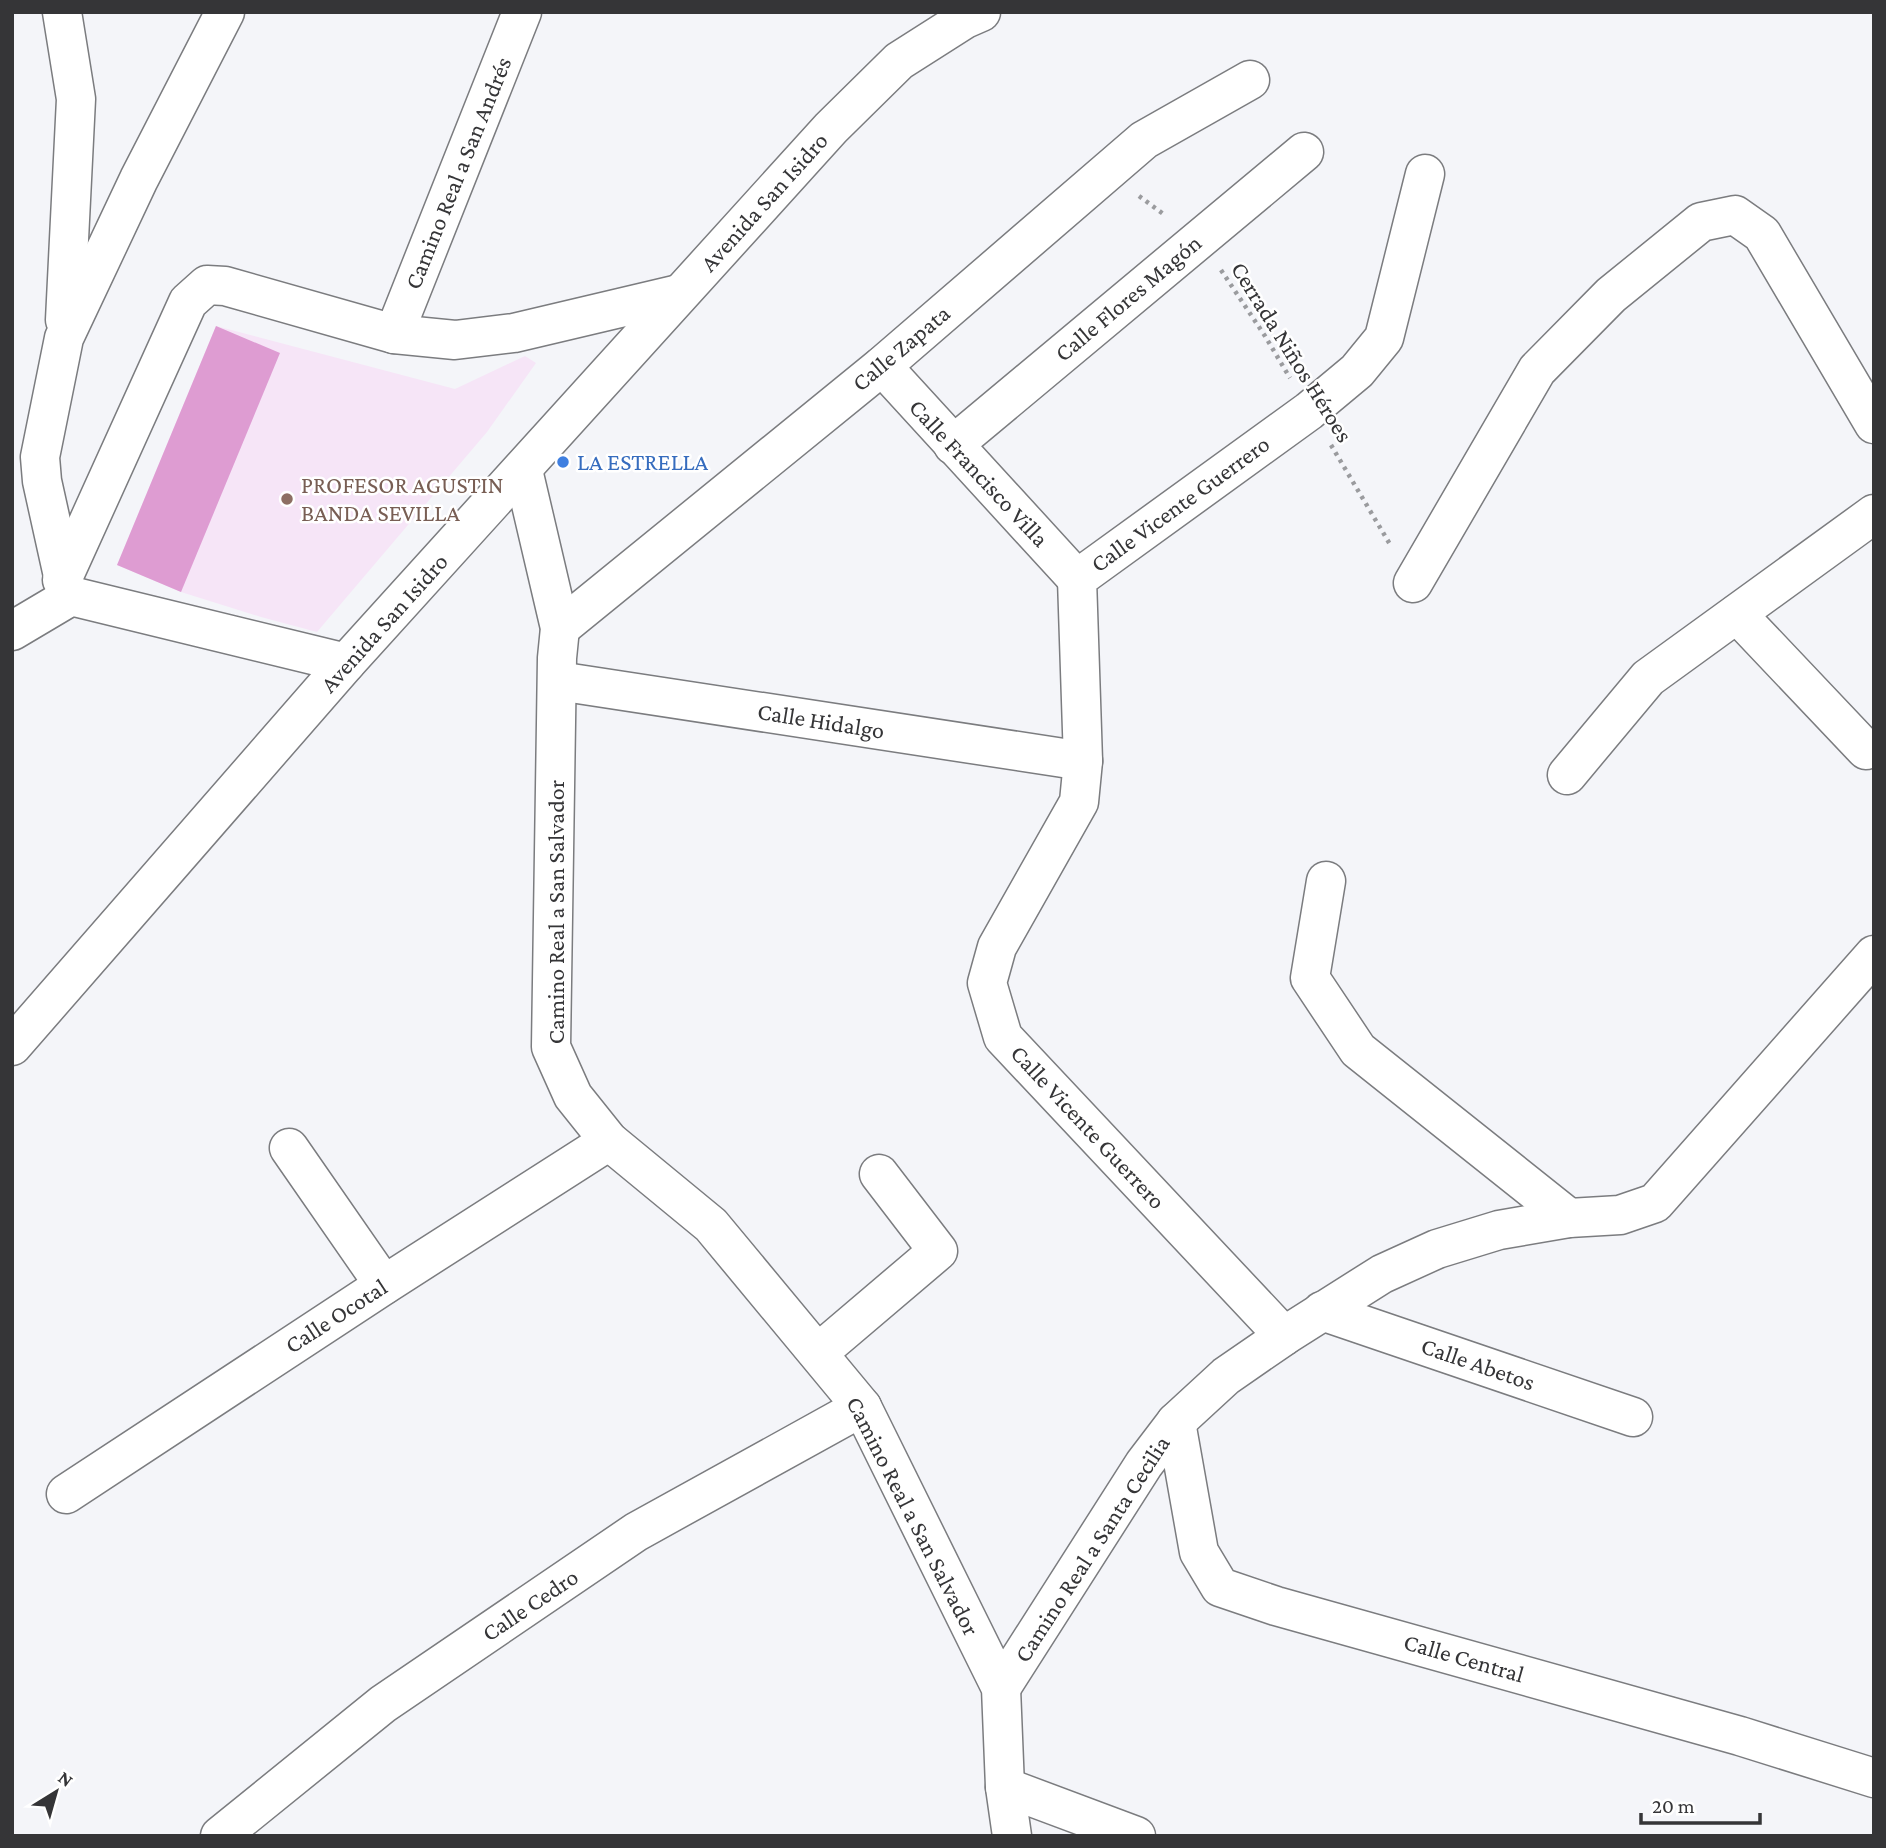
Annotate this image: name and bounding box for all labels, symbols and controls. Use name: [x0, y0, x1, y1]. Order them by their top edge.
street label: Camino Real a San Andrés: [399, 53, 516, 293]
street label: Avenida San Isidro: [694, 127, 833, 277]
street label: Calle Flores Magón: [1049, 228, 1206, 367]
street label: Cerrada Niños Héroes: [1226, 257, 1359, 447]
street label: Calle Zapata: [846, 299, 955, 396]
street label: Calle Francisco Villa: [904, 393, 1055, 552]
street label: Calle Vicente Guerrero: [1085, 430, 1274, 577]
place label: LA ESTRELLA: [577, 448, 709, 475]
marker: LA ESTRELLA: [555, 454, 571, 470]
place label: PROFESOR AGUSTIN BANDA SEVILLA: [301, 471, 504, 526]
marker: PROFESOR AGUSTIN BANDA SEVILLA: [279, 491, 295, 507]
street label: Avenida San Isidro: [314, 548, 453, 698]
street label: Calle Hidalgo: [756, 697, 887, 744]
street label: Camino Real a San Salvador: [542, 779, 569, 1044]
street label: Calle Vicente Guerrero: [1006, 1039, 1171, 1214]
street label: Calle Ocotal: [280, 1273, 392, 1358]
street label: Calle Abetos: [1418, 1332, 1538, 1396]
street label: Camino Real a San Salvador: [841, 1392, 986, 1640]
street label: Camino Real a Santa Cecilia: [1008, 1431, 1175, 1667]
street label: Calle Cedro: [477, 1563, 583, 1647]
street label: Calle Central: [1401, 1627, 1527, 1688]
north arrow: [21, 1757, 91, 1827]
text: N: [54, 1767, 77, 1791]
scale bar: [1641, 1782, 1760, 1826]
text: 20 m: [1652, 1794, 1695, 1818]

